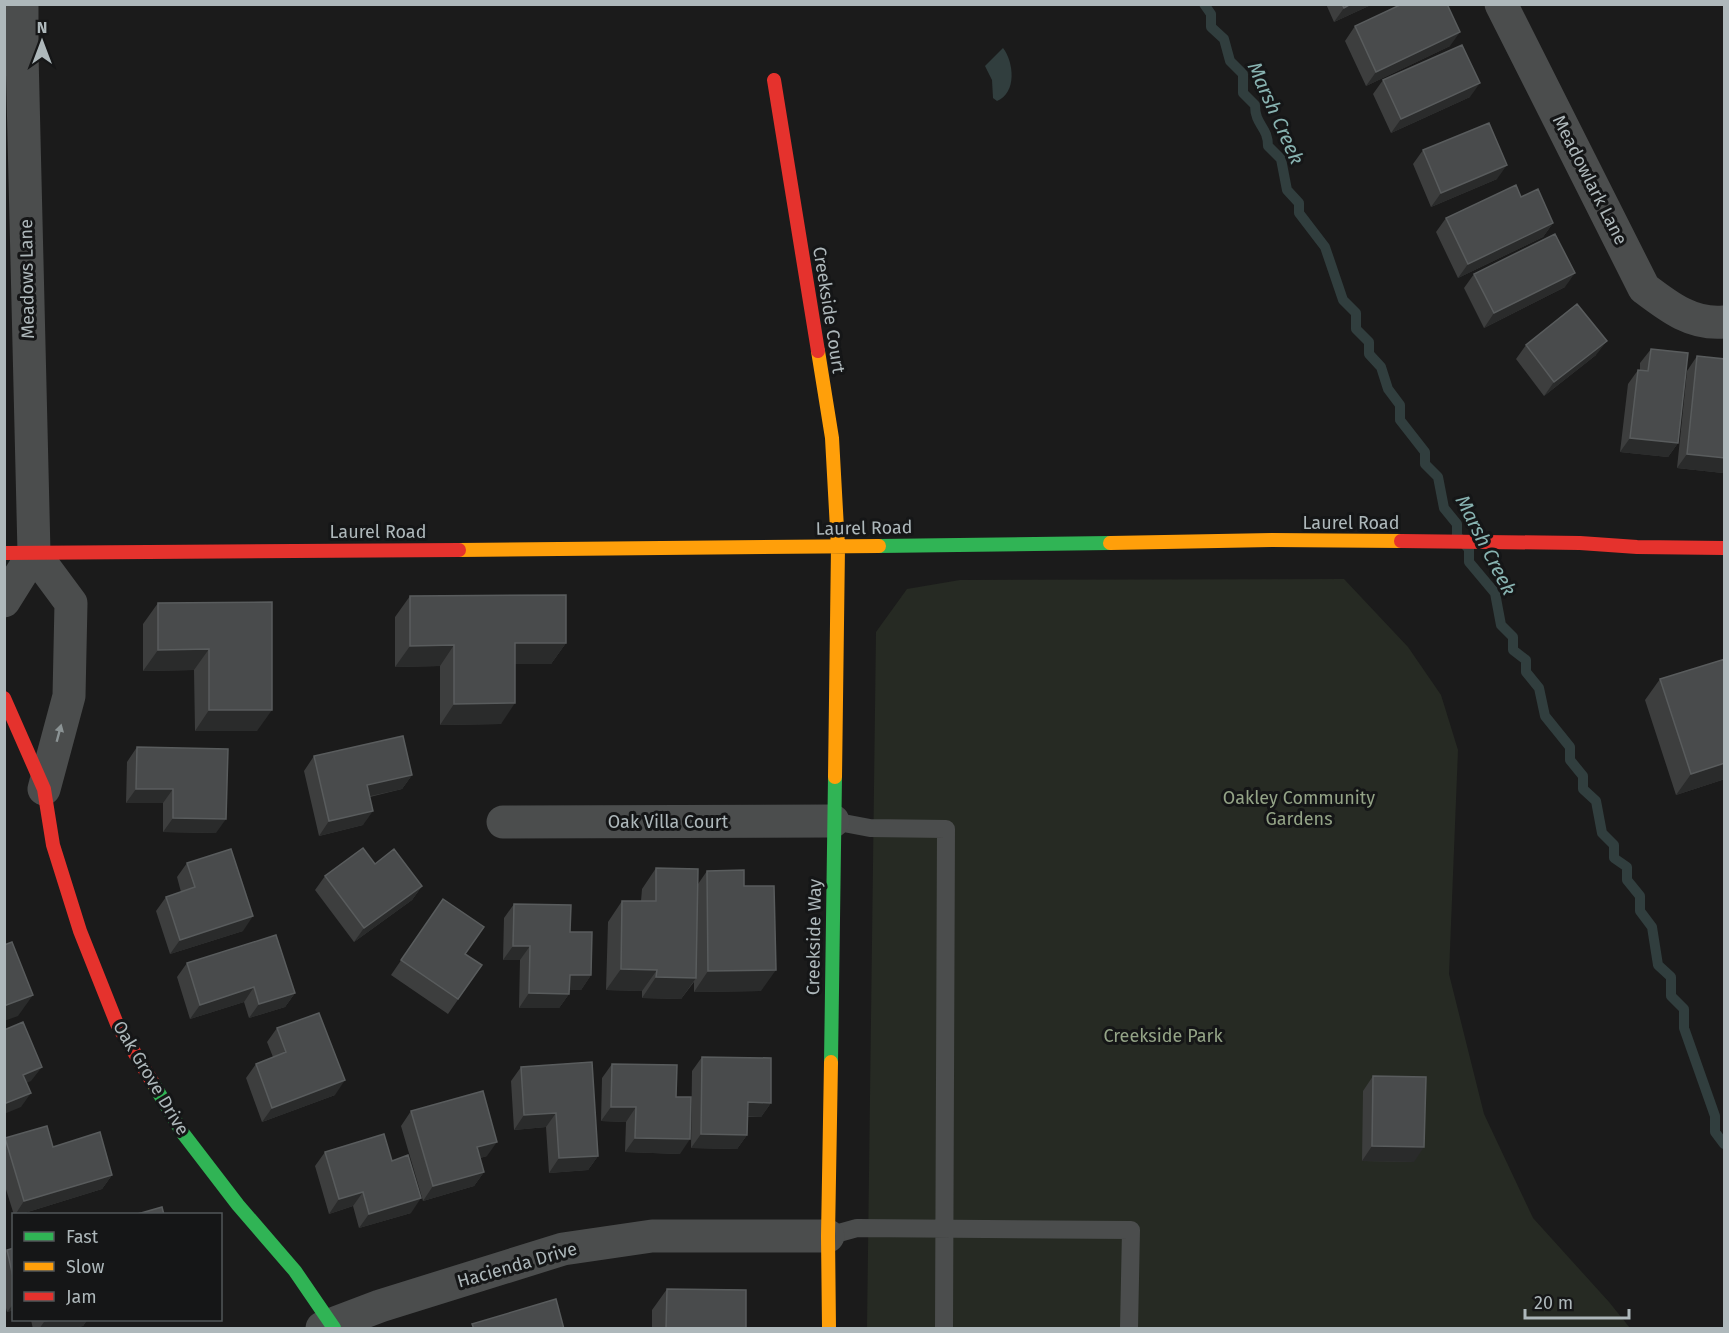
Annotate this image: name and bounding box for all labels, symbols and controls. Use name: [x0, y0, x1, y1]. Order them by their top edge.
north arrow: [12, 12, 72, 72]
text: N: [37, 18, 47, 37]
water label: Marsh Creek: [1243, 58, 1309, 168]
street label: Meadowlark Lane: [1548, 112, 1632, 248]
street label: Meadows Lane: [15, 219, 39, 339]
street label: Creekside Court: [808, 245, 850, 375]
water label: Marsh Creek: [1450, 491, 1522, 599]
street label: Laurel Road: [1303, 512, 1399, 534]
street label: Laurel Road: [815, 516, 913, 540]
street label: Laurel Road: [330, 521, 426, 543]
one-way arrow: [55, 723, 65, 742]
park label: Oakley Community Gardens: [1223, 787, 1375, 830]
street label: Oak Villa Court: [608, 811, 729, 833]
street label: Creekside Way: [802, 878, 826, 995]
street label: Oak Grove Drive: [108, 1017, 194, 1139]
park label: Creekside Park: [1103, 1025, 1223, 1047]
legend: [12, 1213, 222, 1321]
text: Fast: [66, 1226, 99, 1248]
street label: Hacienda Drive: [455, 1237, 579, 1293]
text: Slow: [66, 1256, 105, 1278]
scale bar: [1525, 1282, 1628, 1320]
text: Jam: [66, 1286, 97, 1308]
text: 20 m: [1534, 1292, 1573, 1314]

